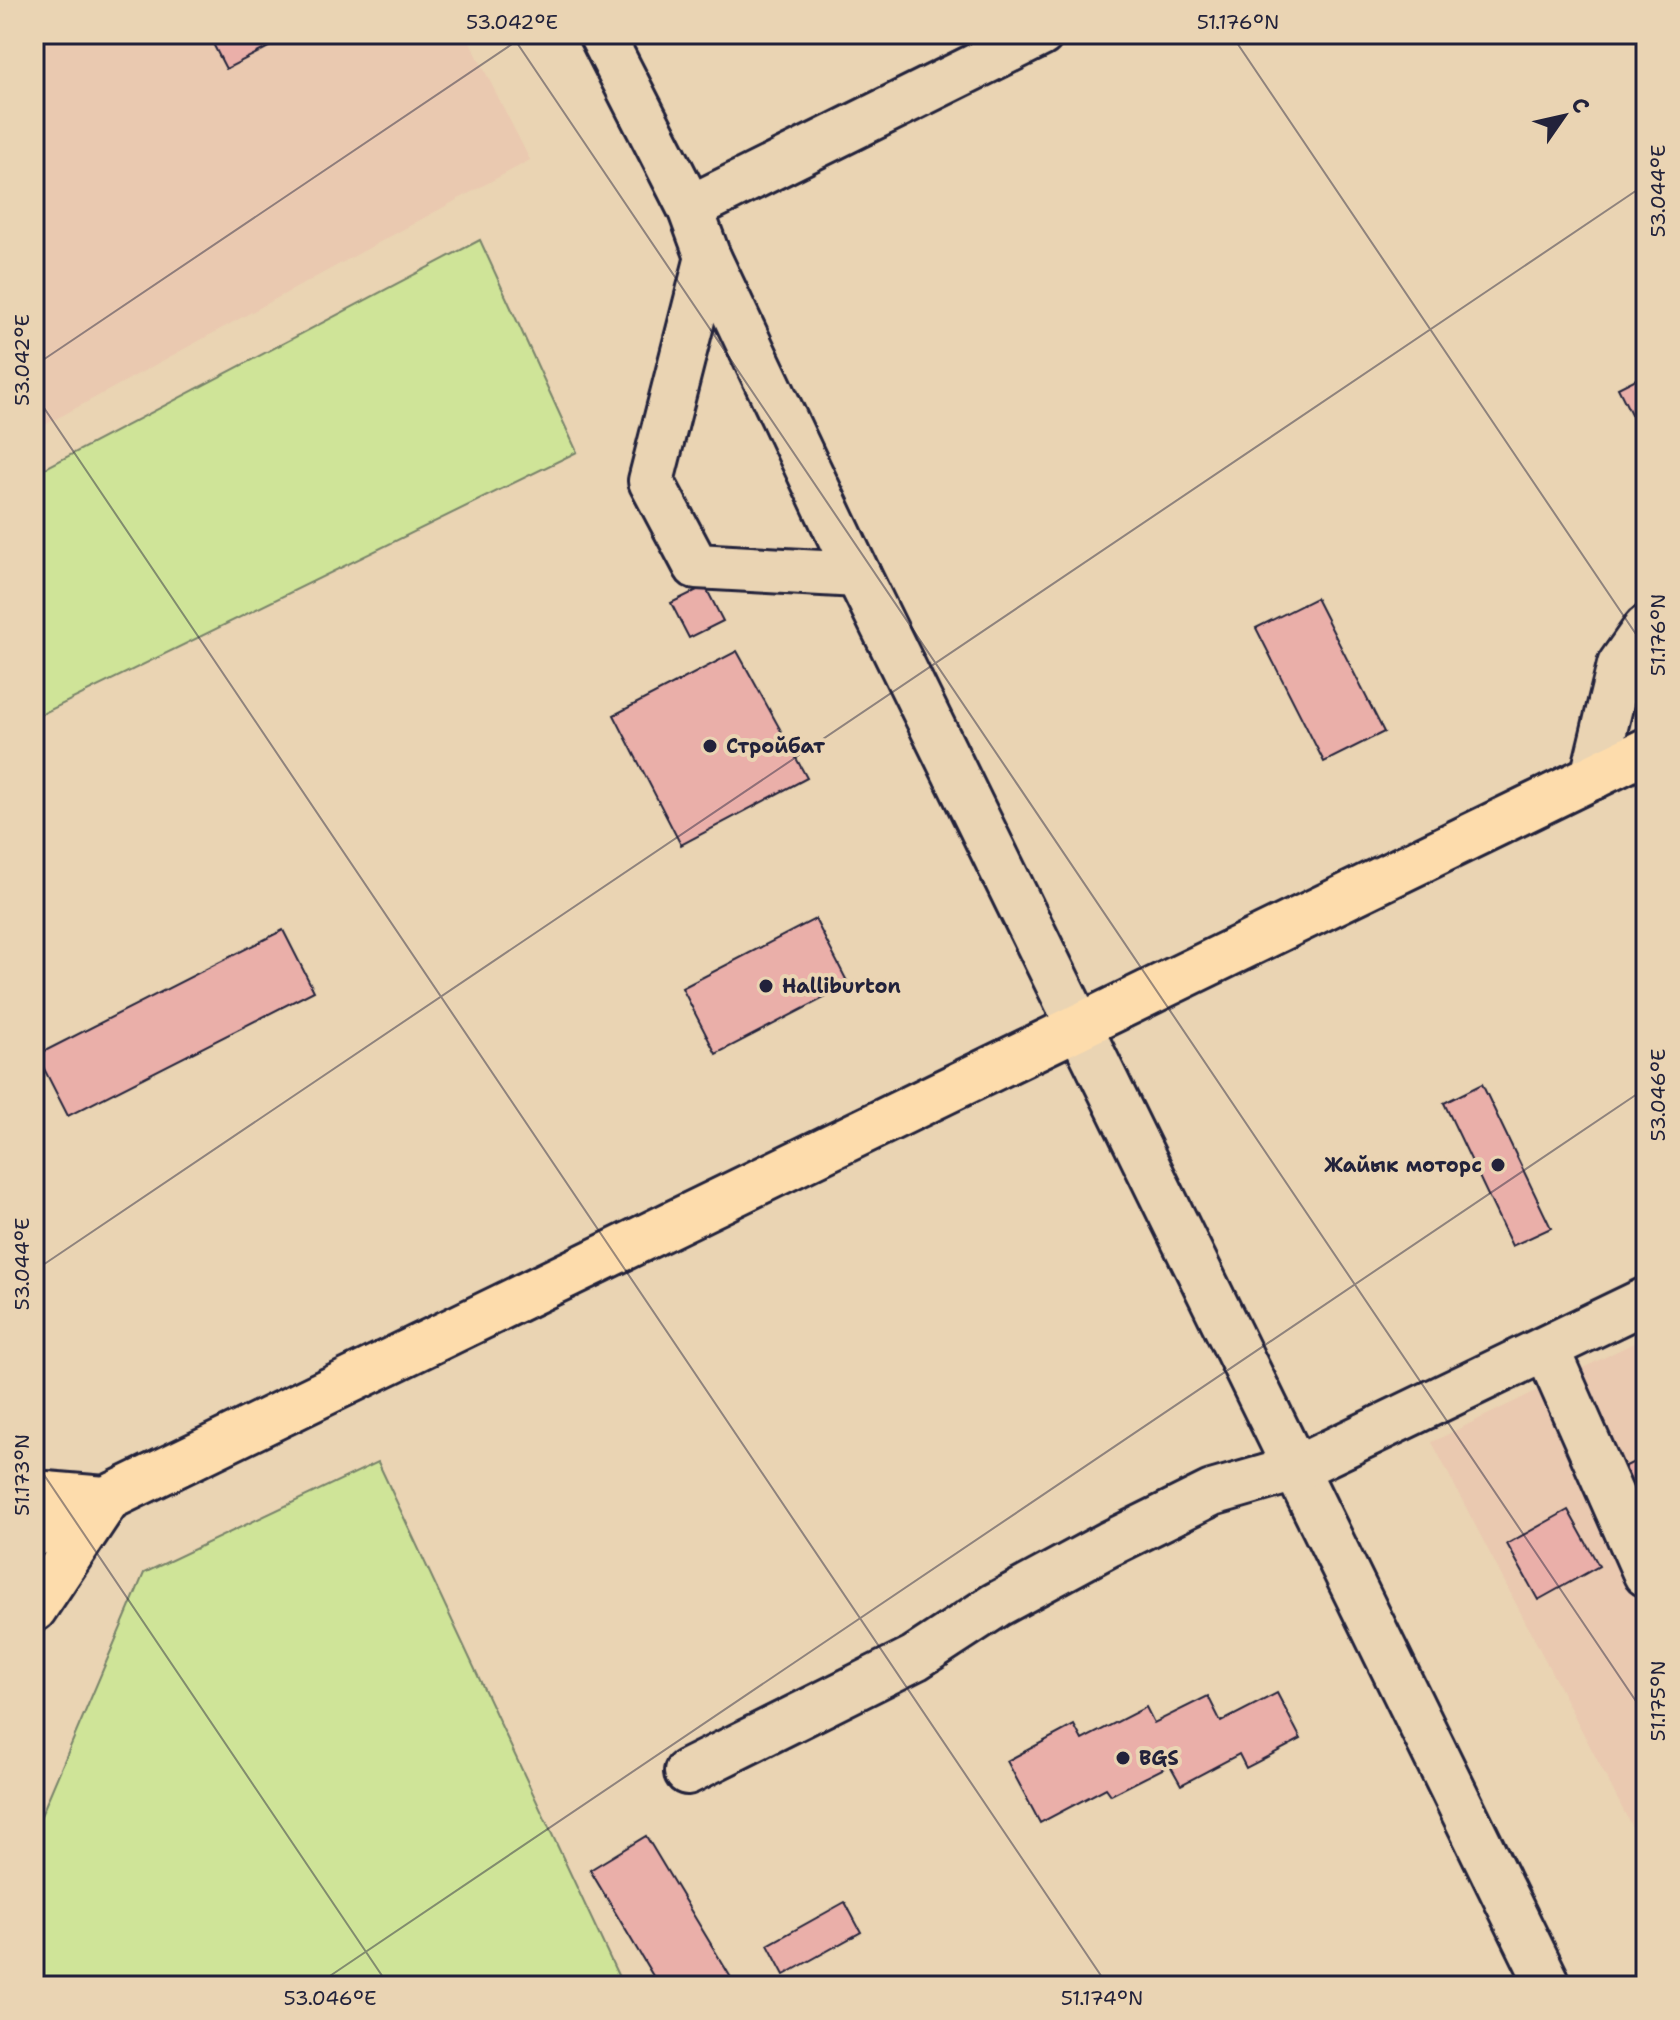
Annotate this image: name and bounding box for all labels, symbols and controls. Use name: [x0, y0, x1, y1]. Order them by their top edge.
text: 53.042°E: [466, 9, 558, 35]
text: 51.176°N: [1197, 9, 1279, 35]
north arrow: [1524, 76, 1604, 156]
text: С: [1564, 91, 1596, 119]
text: 53.044°E: [1645, 144, 1671, 238]
text: 53.042°E: [9, 314, 35, 406]
text: 51.176°N: [1645, 594, 1671, 676]
place label: Стройбат: [726, 733, 825, 759]
marker: Стройбат: [701, 737, 719, 755]
place label: Halliburton: [782, 973, 901, 999]
marker: Halliburton: [757, 977, 775, 995]
text: 53.046°E: [1645, 1048, 1671, 1142]
place label: Жайык моторс: [1324, 1152, 1482, 1178]
marker: Жайык моторс: [1489, 1156, 1507, 1174]
text: 53.044°E: [9, 1217, 35, 1311]
text: 51.173°N: [9, 1434, 35, 1516]
text: 51.175°N: [1645, 1660, 1671, 1742]
place label: BGS: [1139, 1745, 1179, 1771]
marker: BGS: [1114, 1749, 1132, 1767]
text: 53.046°E: [283, 1985, 377, 2011]
text: 51.174°N: [1061, 1985, 1143, 2011]

